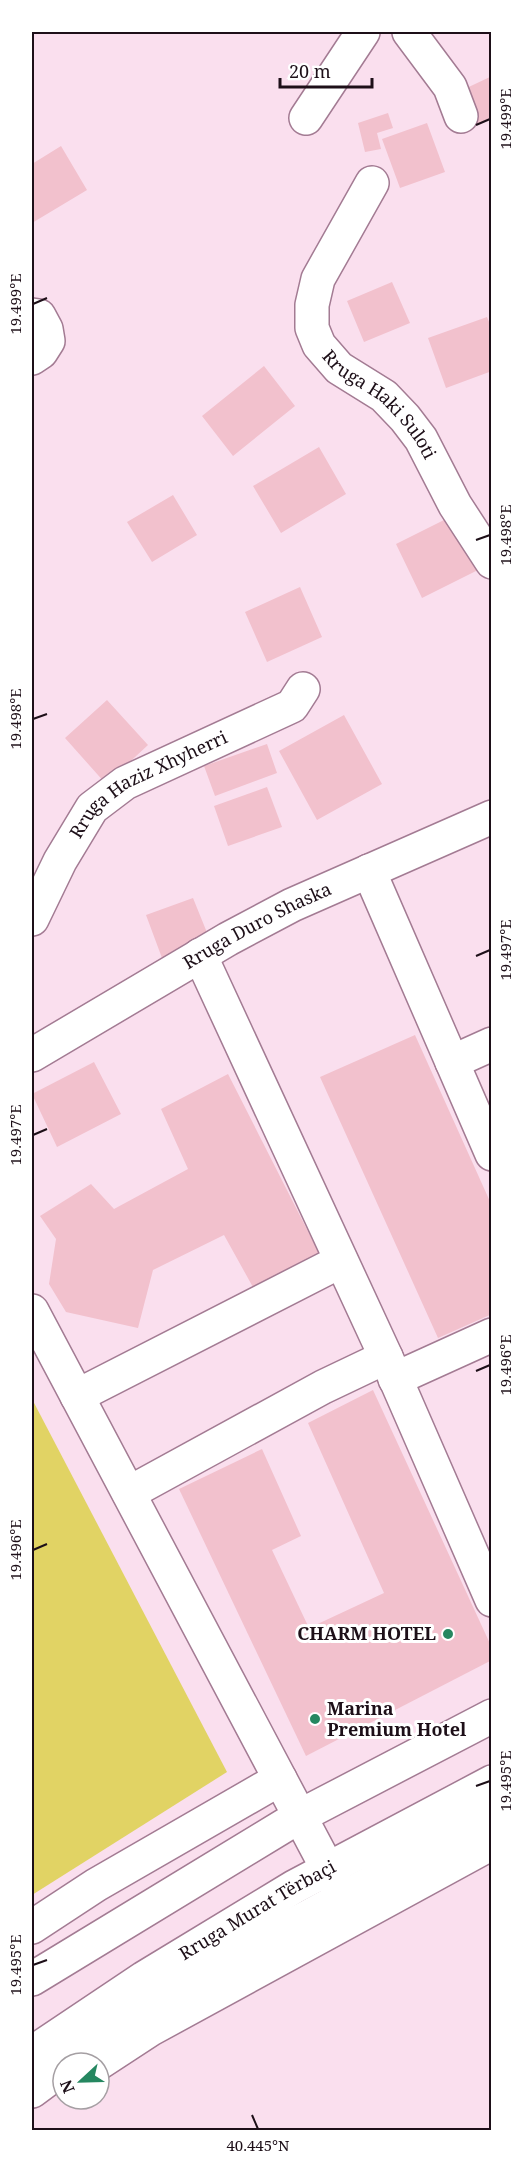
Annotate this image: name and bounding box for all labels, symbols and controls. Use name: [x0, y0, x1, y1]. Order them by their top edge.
scale bar: [280, 51, 372, 89]
text: 20 m: [289, 59, 331, 83]
text: 19.499°E: [495, 88, 515, 150]
text: 19.499°E: [5, 273, 25, 335]
street label: Rruga Haki Suloti: [317, 344, 442, 463]
text: 19.498°E: [495, 504, 515, 566]
text: 19.498°E: [5, 688, 25, 750]
street label: Rruga Haziz Xhyherri: [64, 724, 231, 842]
street label: Rruga Duro Shaska: [178, 876, 335, 974]
text: 19.497°E: [495, 919, 515, 981]
text: 19.497°E: [5, 1104, 25, 1166]
text: 19.496°E: [495, 1334, 515, 1396]
text: 19.496°E: [5, 1519, 25, 1581]
place label: CHARM HOTEL: [297, 1621, 436, 1645]
marker: CHARM HOTEL: [441, 1627, 455, 1641]
place label: Marina Premium Hotel: [327, 1696, 467, 1741]
marker: Marina Premium Hotel: [308, 1712, 322, 1726]
text: 19.495°E: [495, 1750, 515, 1812]
street label: Rruga Murat Tërbaçi: [174, 1854, 340, 1965]
text: 19.495°E: [5, 1934, 25, 1996]
north arrow: [51, 2051, 111, 2111]
text: N: [54, 2076, 80, 2097]
text: 40.445°N: [226, 2135, 290, 2155]

